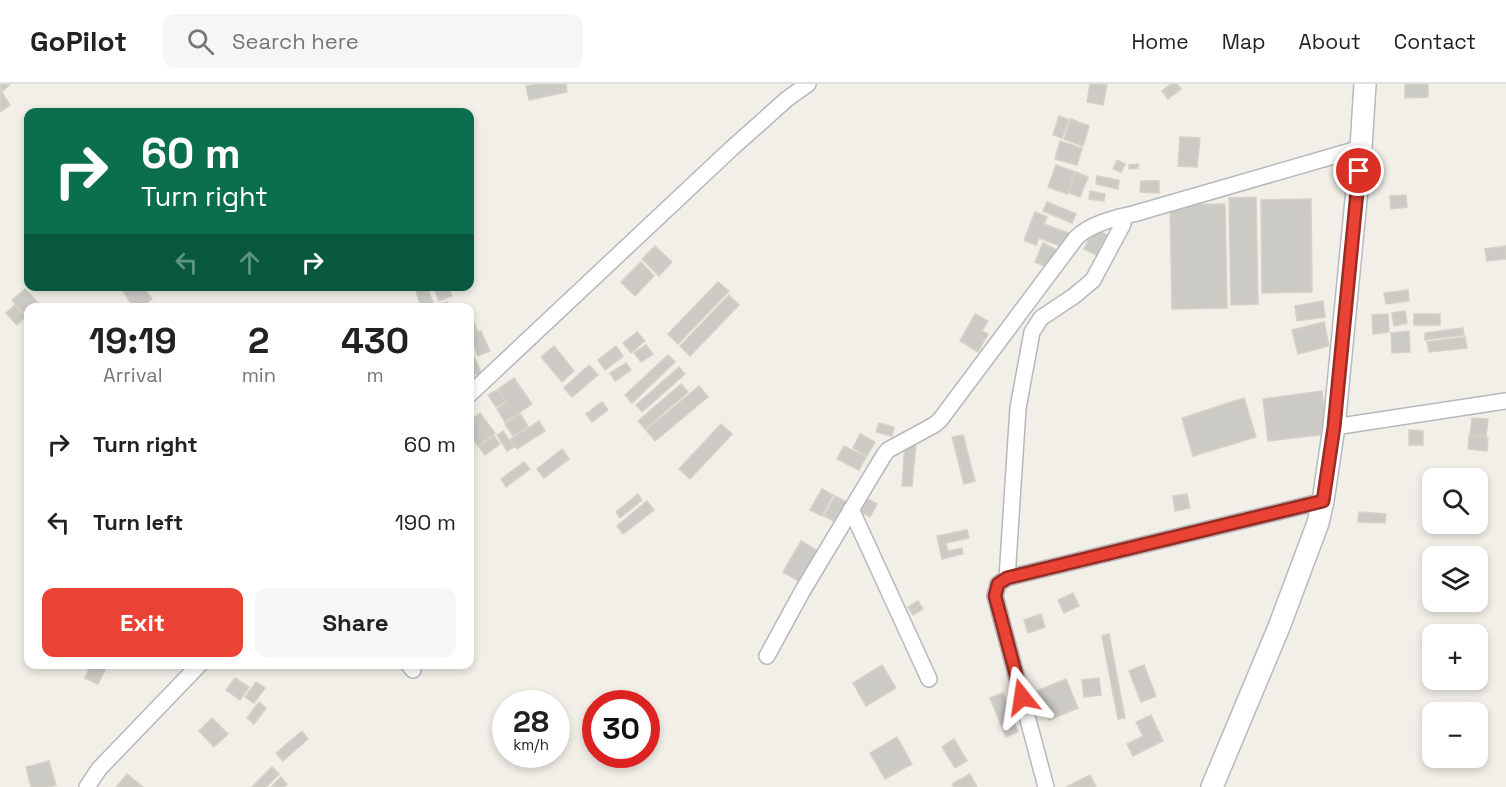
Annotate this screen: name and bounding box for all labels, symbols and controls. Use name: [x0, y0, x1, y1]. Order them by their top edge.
search box: [163, 14, 583, 68]
text: GoPilot: [30, 23, 127, 59]
icon: search: [184, 25, 217, 58]
text: Search here: [232, 27, 359, 55]
text: Home: [1131, 28, 1189, 55]
text: Map: [1222, 28, 1266, 55]
text: About: [1299, 28, 1361, 55]
text: Contact: [1394, 28, 1476, 55]
text: 60 m: [141, 127, 241, 180]
icon: right: [42, 132, 120, 210]
pin: [1333, 145, 1384, 196]
icon: arrive: [1342, 154, 1375, 187]
text: Turn right: [141, 179, 268, 214]
icon: left: [170, 246, 203, 279]
icon: ahead: [233, 246, 266, 279]
icon: right: [296, 246, 329, 279]
text: 19:19: [89, 318, 177, 364]
text: 2: [248, 318, 270, 364]
text: 430: [341, 318, 409, 364]
text: Arrival: [103, 362, 163, 388]
text: min: [242, 362, 276, 388]
text: m: [366, 362, 384, 388]
icon: right: [42, 428, 75, 461]
text: Turn right: [93, 430, 198, 458]
text: 60 m: [404, 430, 456, 458]
map controls: [1422, 468, 1488, 768]
button: search: [1422, 468, 1488, 534]
icon: left: [42, 506, 75, 539]
text: Turn left: [93, 508, 183, 536]
text: 190 m: [395, 508, 456, 536]
button: layers: [1422, 546, 1488, 612]
button: Exit: [42, 588, 243, 657]
button: Share: [255, 588, 456, 657]
button: +: [1422, 624, 1488, 690]
position arrow: [990, 665, 1054, 729]
speed limit sign: 30: [582, 690, 660, 768]
text: 28: [513, 702, 549, 741]
button: −: [1422, 702, 1488, 768]
text: km/h: [513, 735, 549, 754]

